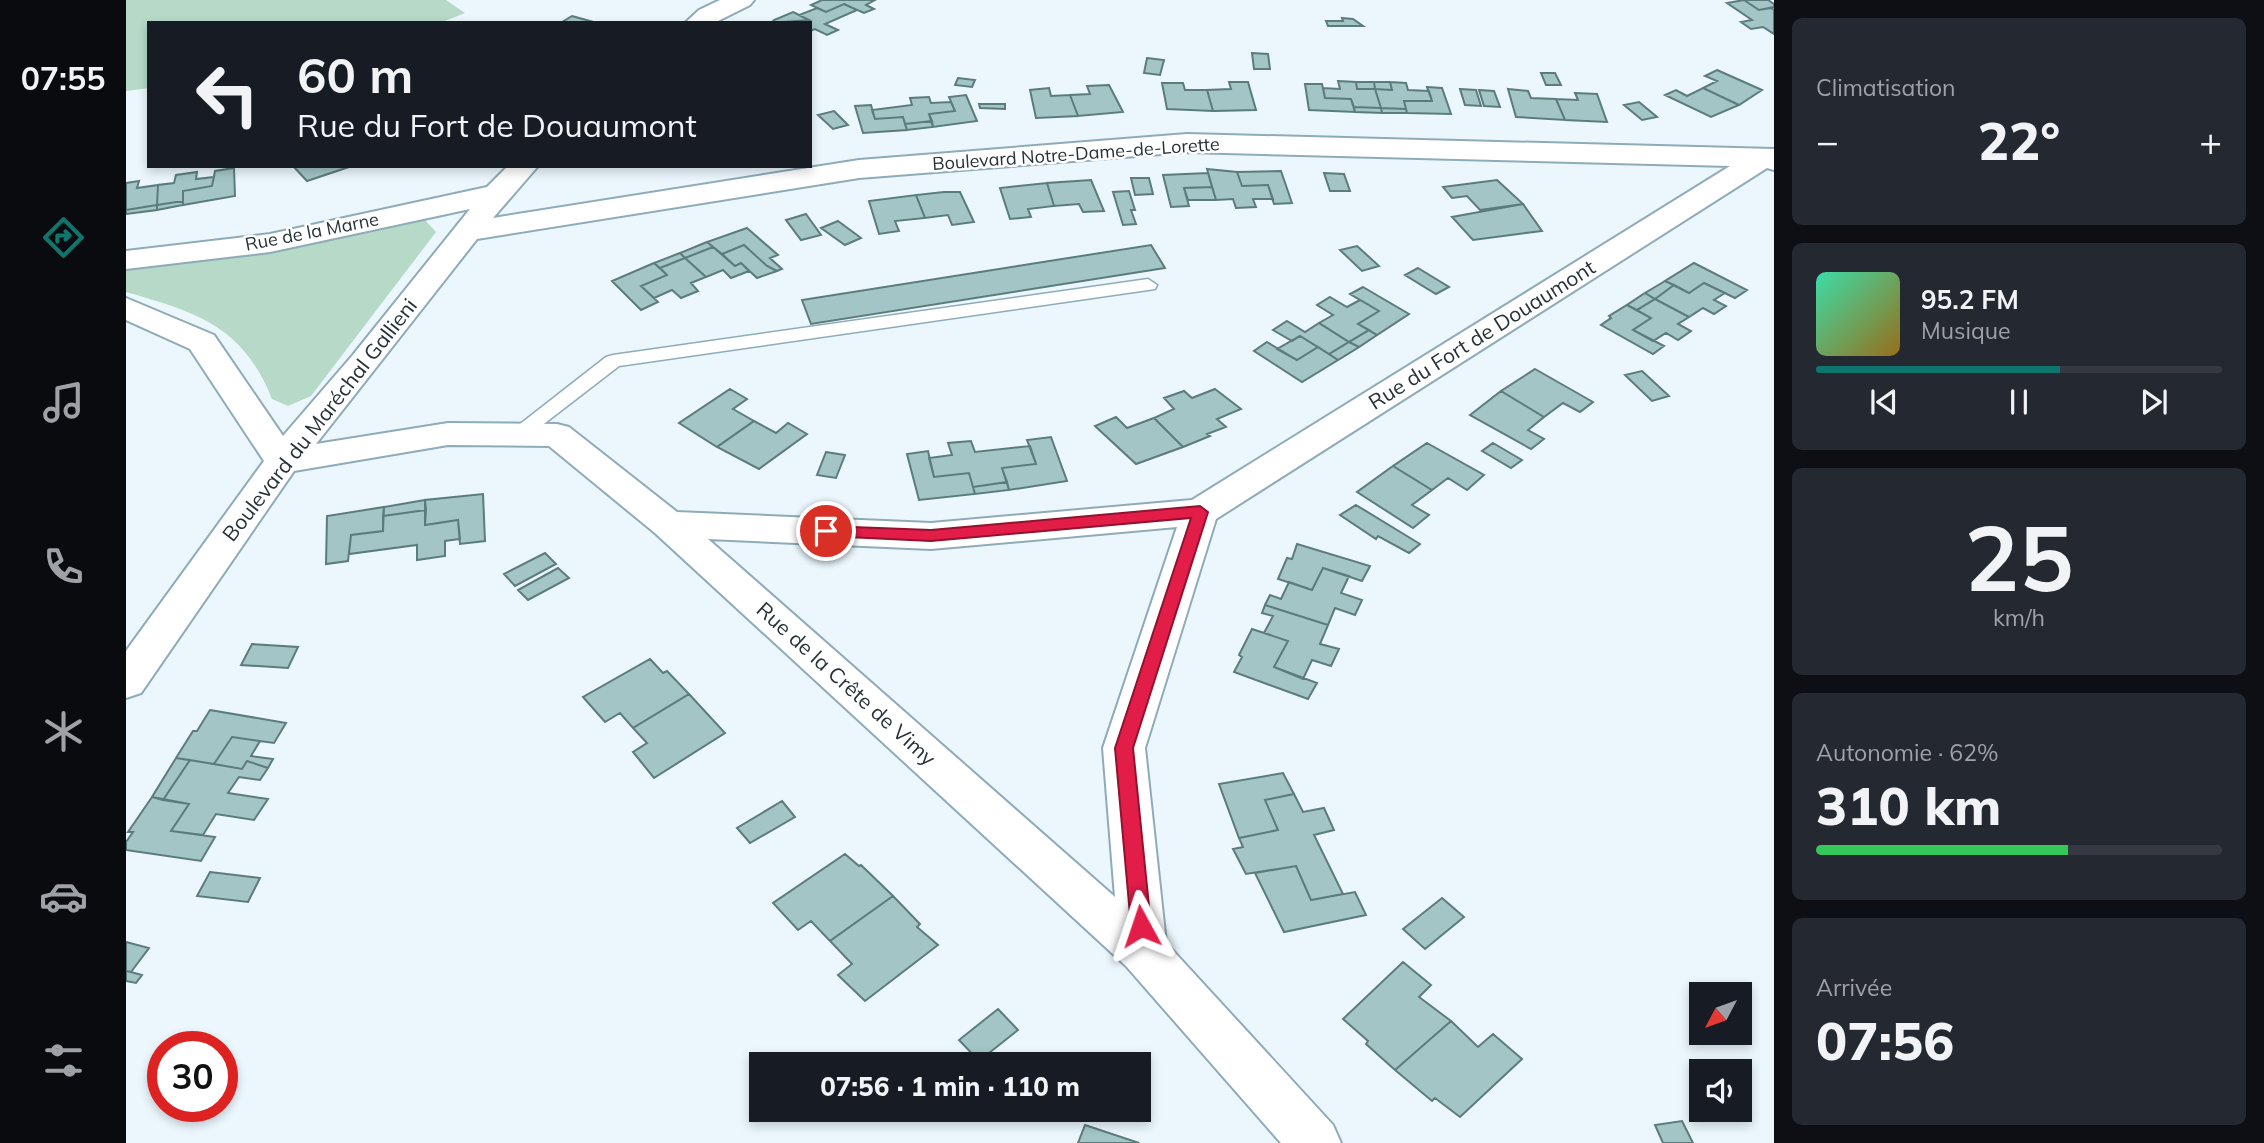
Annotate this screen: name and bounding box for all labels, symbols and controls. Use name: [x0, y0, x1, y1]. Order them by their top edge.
text: 60 m: [297, 44, 413, 105]
icon: left: [182, 49, 273, 140]
text: 07:55: [21, 58, 105, 98]
text: Climatisation: [1816, 73, 1956, 102]
text: Rue du Fort de Douaumont: [297, 105, 697, 145]
text: 22°: [1978, 108, 2060, 173]
text: −: [1816, 117, 1839, 165]
text: +: [2199, 117, 2222, 165]
street label: Boulevard Notre-Dame-de-Lorette: [932, 132, 1220, 175]
street label: Rue de la Marne: [243, 207, 381, 256]
icon: directions: [39, 213, 88, 262]
street label: Rue du Fort de Douaumont: [1363, 254, 1600, 415]
text: 95.2 FM: [1921, 283, 2019, 316]
street label: Boulevard du Maréchal Gallieni: [216, 293, 422, 546]
text: Musique: [1921, 316, 2010, 345]
icon: music: [39, 378, 88, 427]
icon: previous: [1865, 383, 1903, 421]
icon: pause: [2000, 383, 2038, 421]
icon: next: [2135, 383, 2173, 421]
text: 25: [1964, 500, 2074, 614]
pin: [796, 501, 856, 561]
icon: arrive: [807, 512, 845, 550]
icon: phone: [39, 542, 88, 591]
street label: Rue de la Crête de Vimy: [752, 596, 942, 771]
text: km/h: [1993, 603, 2045, 632]
icon: climate: [39, 707, 88, 756]
text: Autonomie · 62%: [1816, 738, 1999, 767]
text: 310 km: [1816, 773, 2001, 838]
icon: car: [39, 872, 88, 921]
position arrow: [1104, 889, 1178, 963]
text: Arrivée: [1816, 973, 1892, 1002]
north arrow: [1689, 982, 1752, 1045]
map controls: [1689, 982, 1752, 1122]
text: 07:56: [1816, 1008, 1954, 1073]
speed limit sign: 30: [147, 1031, 238, 1122]
icon: filters: [39, 1036, 88, 1085]
button: sound: [1689, 1059, 1752, 1122]
text: 07:56 · 1 min · 110 m: [820, 1070, 1080, 1103]

